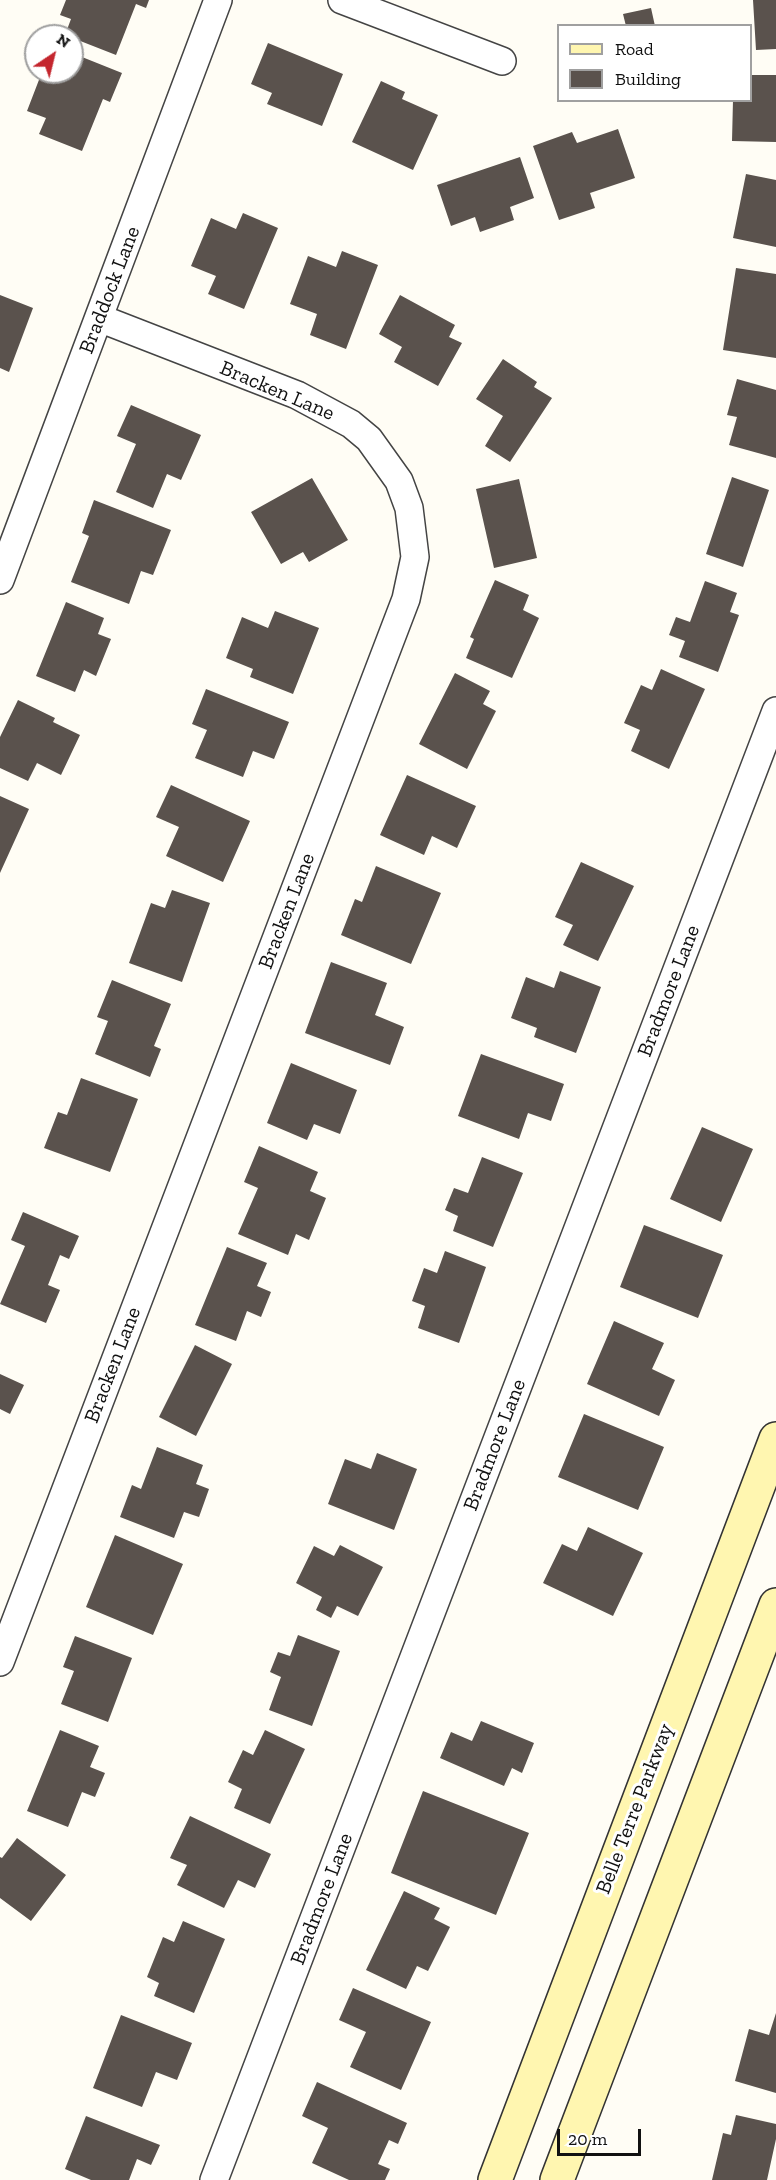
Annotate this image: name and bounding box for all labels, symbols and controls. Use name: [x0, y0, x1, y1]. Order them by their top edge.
north arrow: [24, 24, 84, 84]
legend: [557, 24, 752, 102]
text: N: [53, 29, 74, 52]
text: Road: [615, 38, 654, 60]
text: Building: [615, 68, 681, 90]
street label: Braddock Lane: [74, 223, 146, 357]
street label: Bracken Lane: [216, 356, 338, 426]
street label: Bracken Lane: [253, 850, 321, 972]
street label: Bradmore Lane: [632, 922, 706, 1060]
street label: Bracken Lane: [79, 1304, 147, 1426]
street label: Bradmore Lane: [458, 1376, 532, 1514]
street label: Belle Terre Parkway: [591, 1720, 679, 1898]
street label: Bradmore Lane: [285, 1830, 359, 1968]
scale bar: [560, 2117, 644, 2155]
text: 20 m: [568, 2128, 607, 2150]

